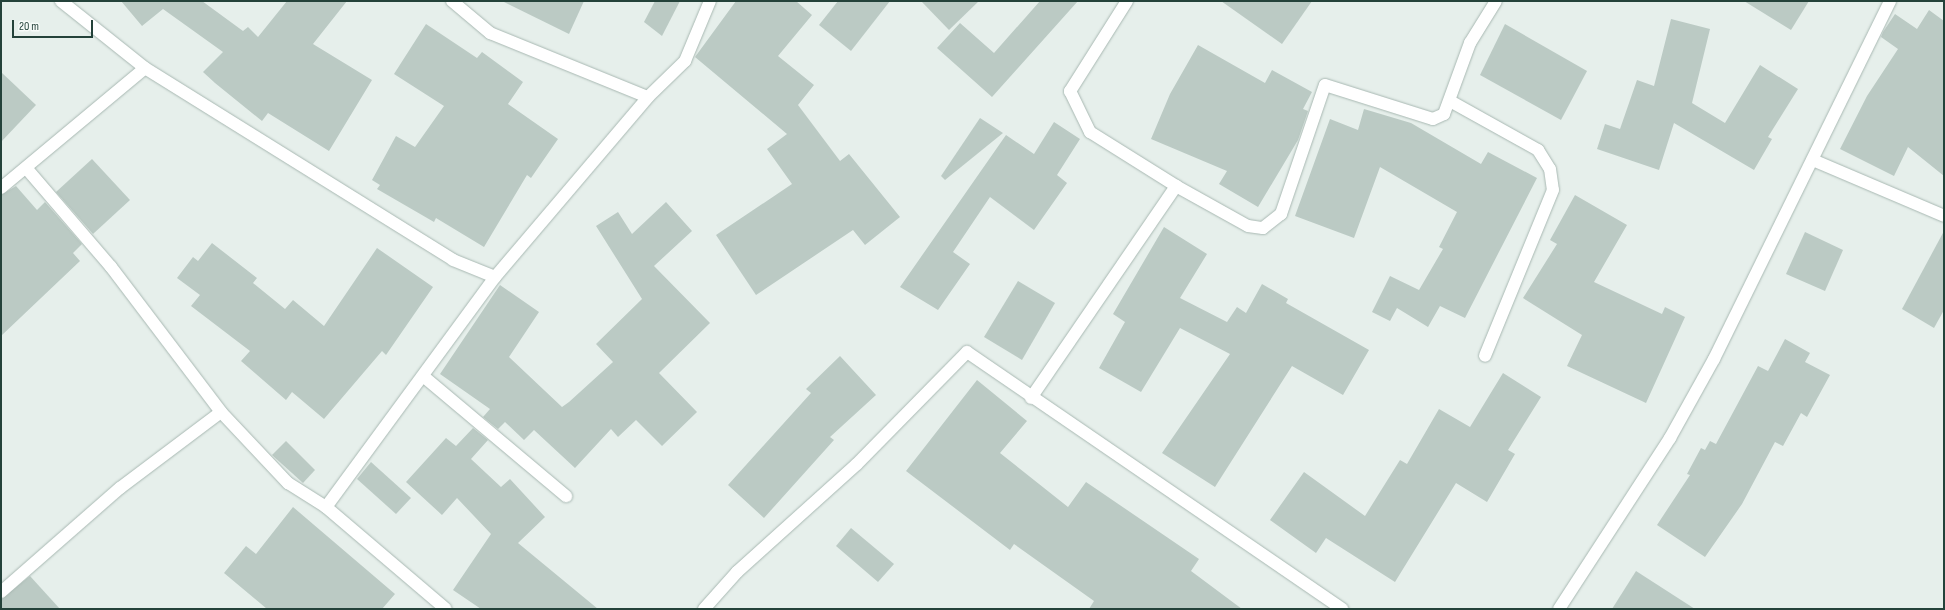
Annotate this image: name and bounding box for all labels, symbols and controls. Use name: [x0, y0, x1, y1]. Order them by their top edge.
scale bar: [14, 12, 95, 38]
text: 20 m: [19, 19, 39, 34]

